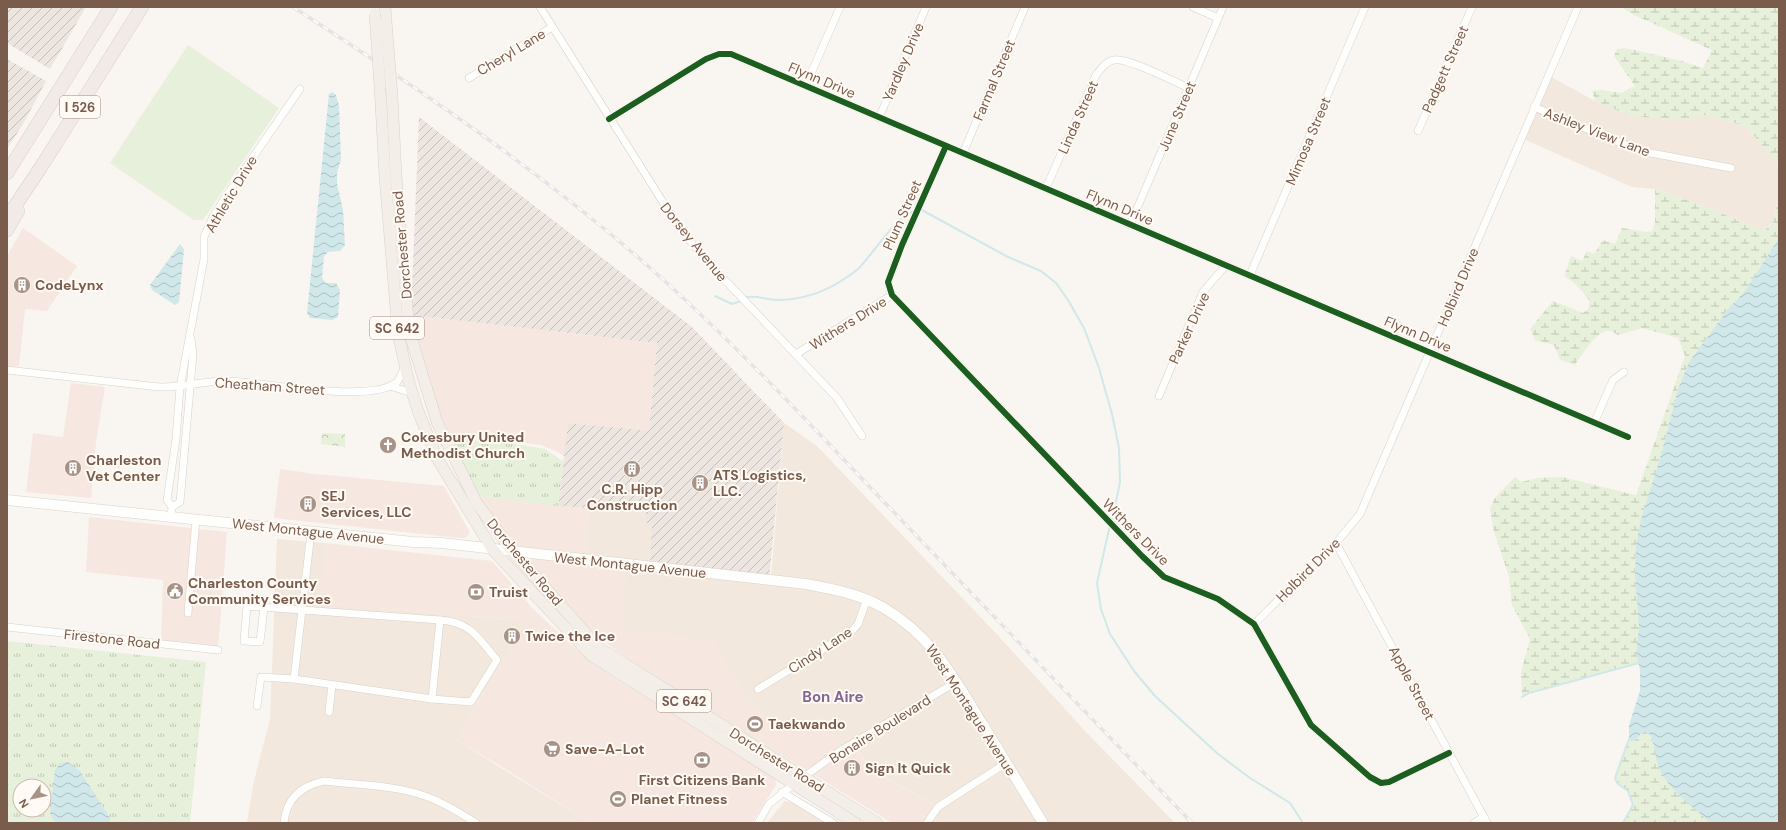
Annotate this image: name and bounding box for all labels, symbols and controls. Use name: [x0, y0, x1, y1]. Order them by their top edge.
street label: Yardley Drive: [878, 20, 928, 104]
street label: Padgett Street: [1418, 22, 1472, 116]
street label: Cheryl Lane: [473, 24, 549, 80]
street label: Farmal Street: [969, 37, 1019, 123]
street label: Flynn Drive: [786, 58, 858, 102]
street label: Linda Street: [1054, 77, 1102, 157]
street label: June Street: [1154, 78, 1200, 154]
street label: Mimosa Street: [1281, 94, 1335, 188]
road number: I 526: [60, 96, 100, 118]
street label: Ashley View Lane: [1541, 103, 1653, 161]
street label: Athletic Drive: [201, 152, 261, 236]
street label: Plum Street: [878, 177, 926, 253]
street label: Flynn Drive: [1084, 185, 1156, 229]
street label: Dorchester Road: [388, 190, 416, 300]
street label: Dorsey Avenue: [657, 199, 732, 285]
street label: Holbird Drive: [1433, 245, 1483, 329]
building icon: CodeLynx: [12, 275, 32, 295]
place label: CodeLynx: [35, 276, 103, 294]
street label: Parker Drive: [1165, 289, 1213, 367]
street label: Withers Drive: [806, 292, 890, 354]
street label: Flynn Drive: [1382, 312, 1454, 356]
road number: SC 642: [370, 317, 424, 339]
street label: Cheatham Street: [214, 373, 326, 399]
place label: Cokesbury United Methodist Church: [401, 428, 525, 462]
church icon: Cokesbury United Methodist Church: [378, 435, 398, 455]
place label: Charleston Vet Center: [86, 451, 161, 485]
building icon: Charleston Vet Center: [63, 458, 83, 478]
building icon: C.R. Hipp Construction: [622, 459, 642, 479]
place label: ATS Logistics, LLC.: [713, 466, 806, 500]
building icon: ATS Logistics, LLC.: [690, 473, 710, 493]
place label: C.R. Hipp Construction: [587, 480, 677, 514]
place label: SEJ Services, LLC: [321, 487, 412, 521]
building icon: SEJ Services, LLC: [298, 494, 318, 514]
street label: Withers Drive: [1099, 495, 1173, 569]
street label: West Montague Avenue: [231, 514, 385, 548]
street label: Dorchester Road: [483, 515, 567, 609]
street label: Holbird Drive: [1272, 534, 1344, 606]
street label: West Montague Avenue: [553, 548, 707, 582]
place label: Charleston County Community Services: [188, 574, 331, 608]
public building icon: Charleston County Community Services: [165, 581, 185, 601]
bank icon: Truist: [466, 582, 486, 602]
place label: Truist: [489, 583, 528, 601]
street label: Cindy Lane: [785, 623, 855, 677]
street label: Firestone Road: [63, 625, 161, 653]
building icon: Twice the Ice: [502, 626, 522, 646]
place label: Twice the Ice: [525, 627, 615, 645]
street label: West Montague Avenue: [922, 641, 1020, 779]
street label: Apple Street: [1385, 643, 1439, 723]
district label: Bon Aire: [802, 687, 864, 707]
road number: SC 642: [657, 690, 711, 712]
street label: Bonaire Boulevard: [826, 691, 934, 767]
sports icon: Taekwando: [745, 714, 765, 734]
place label: Taekwando: [768, 715, 846, 733]
street label: Dorchester Road: [726, 724, 828, 796]
supermarket icon: Save-A-Lot: [542, 739, 562, 759]
place label: Save-A-Lot: [565, 740, 645, 758]
bank icon: First Citizens Bank: [692, 750, 712, 770]
building icon: Sign It Quick: [842, 758, 862, 778]
place label: Sign It Quick: [865, 759, 951, 777]
place label: First Citizens Bank: [639, 771, 765, 789]
north arrow: [12, 778, 52, 818]
sports icon: Planet Fitness: [608, 789, 628, 809]
place label: Planet Fitness: [631, 790, 728, 808]
text: N: [16, 796, 32, 811]

